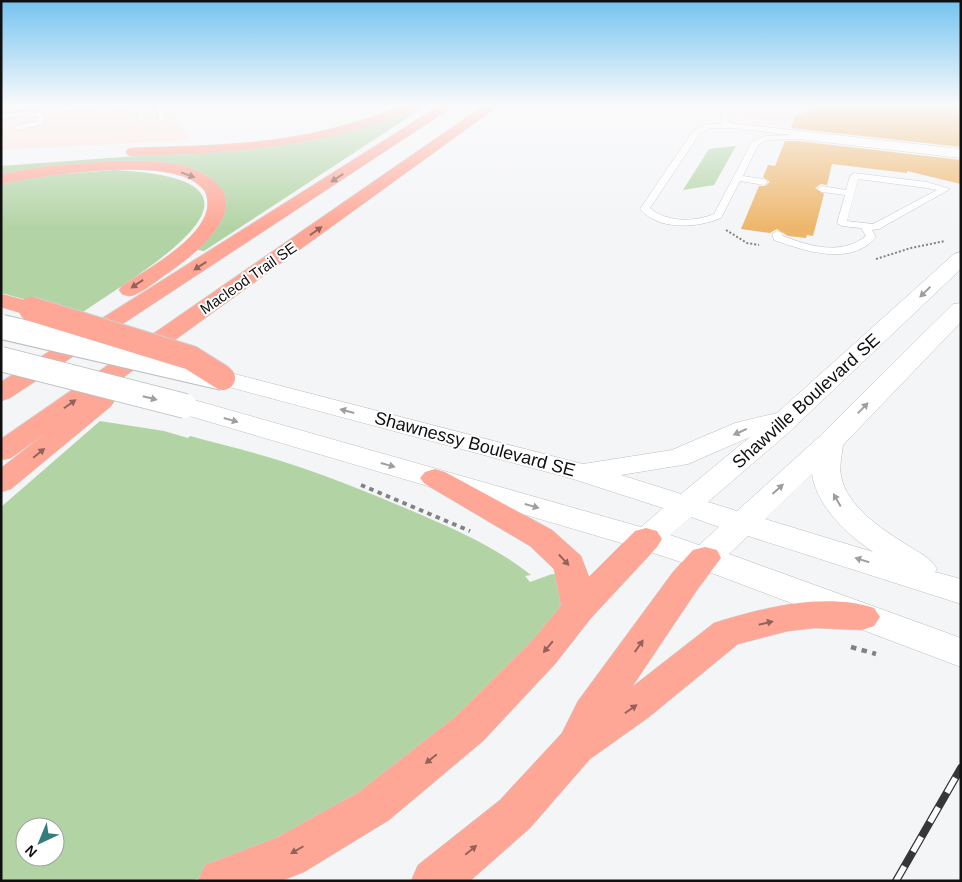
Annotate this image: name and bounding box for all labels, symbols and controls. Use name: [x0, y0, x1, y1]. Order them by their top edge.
one-way arrow: [181, 171, 196, 179]
one-way arrow: [330, 173, 343, 183]
one-way arrow: [309, 226, 323, 236]
street label: Macleod Trail SE: [197, 239, 299, 317]
one-way arrow: [193, 261, 206, 270]
one-way arrow: [130, 279, 143, 289]
one-way arrow: [920, 286, 932, 298]
street label: Shawville Boulevard SE: [728, 330, 884, 472]
one-way arrow: [143, 394, 158, 402]
one-way arrow: [63, 399, 77, 409]
one-way arrow: [857, 402, 869, 414]
one-way arrow: [339, 407, 354, 415]
street label: Shawnessy Boulevard SE: [372, 408, 578, 480]
one-way arrow: [224, 416, 239, 424]
one-way arrow: [733, 429, 747, 437]
one-way arrow: [32, 447, 45, 458]
one-way arrow: [380, 461, 395, 469]
one-way arrow: [772, 483, 784, 495]
one-way arrow: [833, 492, 841, 507]
one-way arrow: [525, 502, 540, 510]
one-way arrow: [558, 554, 569, 566]
one-way arrow: [855, 555, 870, 563]
one-way arrow: [758, 618, 773, 626]
one-way arrow: [634, 639, 644, 653]
one-way arrow: [543, 641, 554, 653]
one-way arrow: [624, 704, 638, 714]
one-way arrow: [425, 754, 438, 765]
north arrow: [15, 817, 65, 867]
text: N: [22, 842, 40, 861]
one-way arrow: [465, 844, 477, 856]
one-way arrow: [291, 846, 304, 855]

